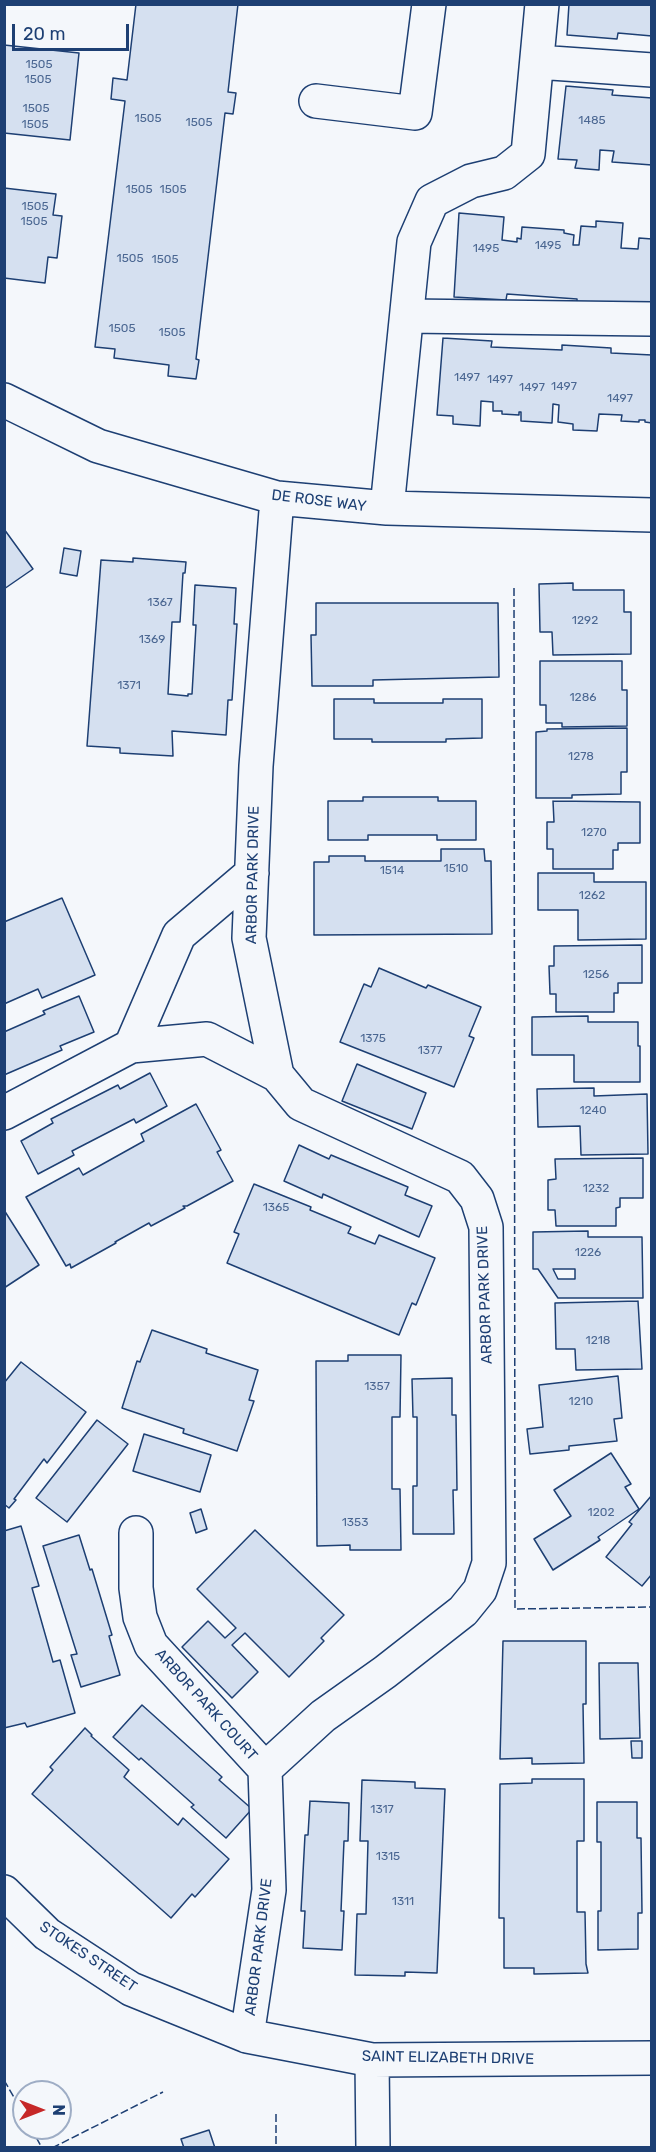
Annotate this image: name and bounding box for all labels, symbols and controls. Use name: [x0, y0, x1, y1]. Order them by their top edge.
scale bar: [15, 12, 132, 50]
text: 20 m: [23, 23, 65, 45]
house number: 1505: [25, 58, 53, 72]
house number: 1505: [24, 73, 52, 87]
house number: 1505: [22, 102, 50, 116]
house number: 1505: [134, 112, 162, 126]
house number: 1485: [578, 114, 606, 128]
house number: 1505: [185, 116, 213, 130]
house number: 1505: [21, 118, 49, 132]
house number: 1505: [125, 183, 153, 197]
house number: 1505: [159, 183, 187, 197]
house number: 1505: [21, 200, 49, 214]
house number: 1505: [20, 215, 48, 229]
house number: 1495: [535, 239, 561, 253]
house number: 1495: [473, 242, 499, 256]
house number: 1505: [116, 252, 144, 266]
house number: 1505: [151, 253, 179, 267]
house number: 1505: [108, 322, 136, 336]
house number: 1505: [158, 326, 186, 340]
house number: 1497: [454, 371, 480, 385]
house number: 1497: [487, 373, 513, 387]
house number: 1497: [551, 380, 577, 394]
house number: 1497: [519, 381, 545, 395]
house number: 1497: [607, 392, 633, 406]
street label: DE ROSE WAY: [271, 486, 367, 516]
house number: 1367: [147, 596, 173, 610]
house number: 1292: [572, 614, 598, 628]
house number: 1369: [139, 633, 165, 647]
house number: 1371: [117, 679, 141, 693]
house number: 1286: [569, 691, 597, 705]
house number: 1278: [568, 750, 594, 764]
street label: ARBOR PARK DRIVE: [243, 806, 263, 944]
house number: 1270: [581, 826, 607, 840]
house number: 1510: [444, 862, 468, 876]
house number: 1514: [380, 864, 404, 878]
house number: 1262: [579, 889, 605, 903]
house number: 1256: [583, 968, 609, 982]
house number: 1375: [360, 1032, 386, 1046]
house number: 1377: [418, 1044, 442, 1058]
house number: 1240: [579, 1104, 607, 1118]
house number: 1232: [583, 1182, 609, 1196]
house number: 1365: [263, 1201, 289, 1215]
street label: ARBOR PARK DRIVE: [474, 1226, 496, 1364]
house number: 1226: [575, 1246, 601, 1260]
house number: 1218: [586, 1334, 610, 1348]
house number: 1357: [364, 1380, 390, 1394]
house number: 1210: [569, 1395, 593, 1409]
house number: 1202: [588, 1506, 614, 1520]
house number: 1353: [342, 1516, 368, 1530]
street label: ARBOR PARK COURT: [151, 1645, 261, 1765]
house number: 1317: [370, 1803, 394, 1817]
house number: 1315: [376, 1850, 400, 1864]
street label: ARBOR PARK DRIVE: [242, 1877, 276, 2017]
house number: 1311: [392, 1895, 414, 1909]
street label: STOKES STREET: [36, 1918, 140, 1996]
street label: SAINT ELIZABETH DRIVE: [362, 2047, 534, 2069]
north arrow: [12, 2080, 72, 2140]
text: N: [49, 2104, 68, 2116]

